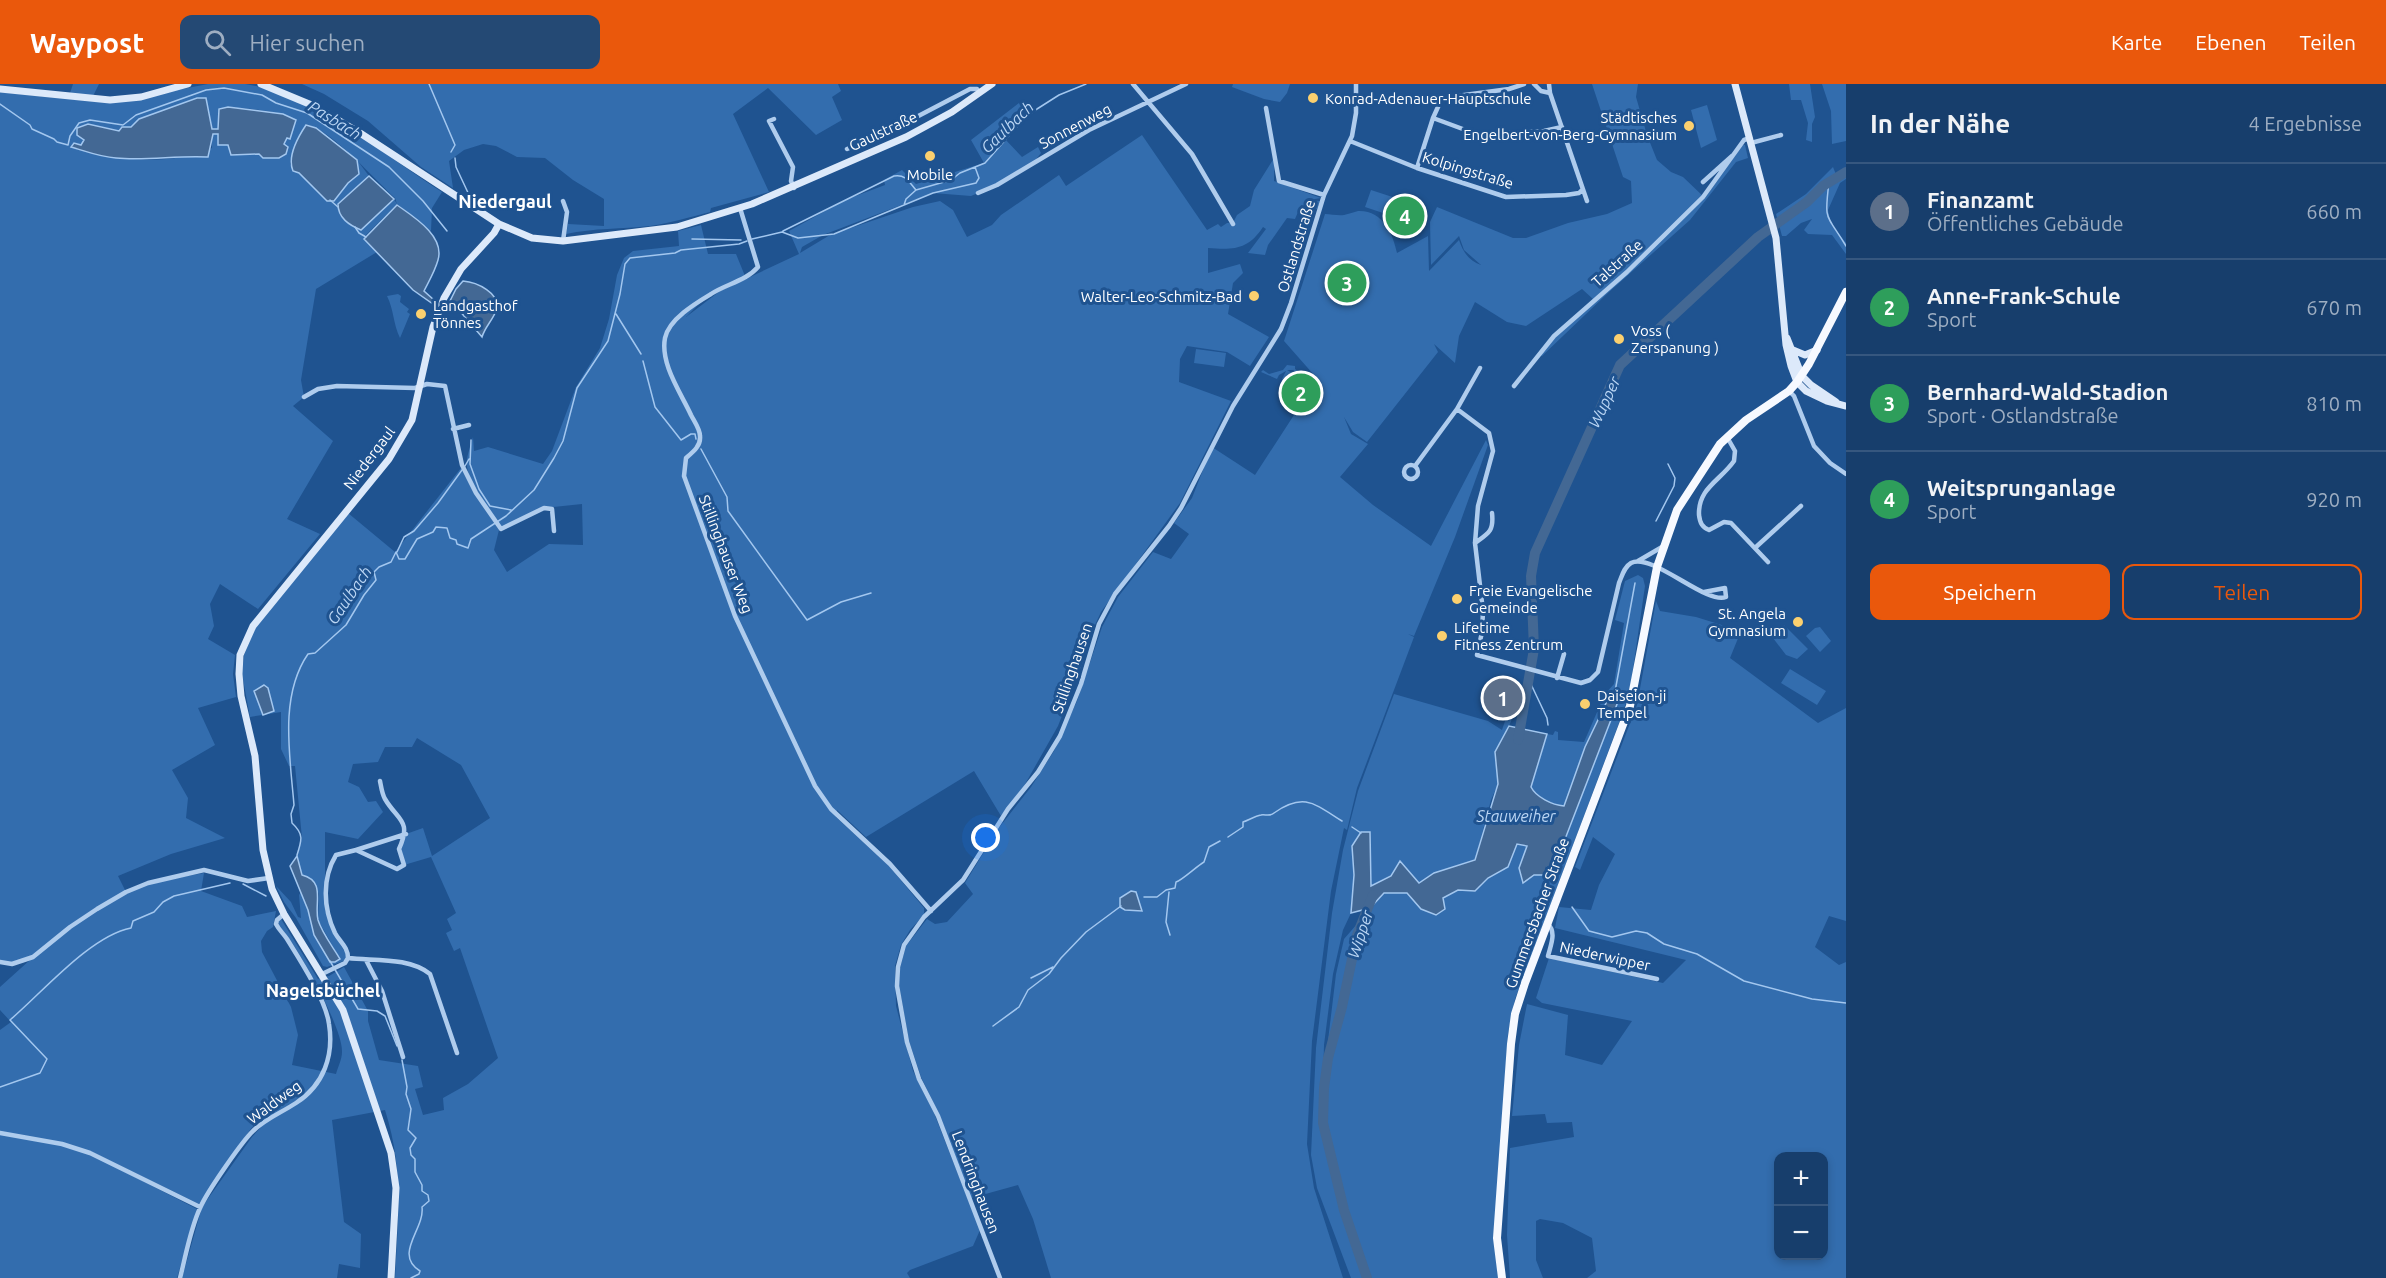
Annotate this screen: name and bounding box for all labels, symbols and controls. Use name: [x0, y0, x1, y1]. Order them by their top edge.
search box: [180, 15, 600, 69]
icon: search: [201, 26, 234, 59]
text: Waypost: [30, 27, 144, 58]
text: Hier suchen: [249, 30, 365, 55]
text: Karte: [2111, 30, 2162, 54]
text: Ebenen: [2195, 30, 2267, 54]
text: Teilen: [2300, 30, 2356, 54]
place label: Konrad-Adenauer-Hauptschule: [1325, 90, 1532, 107]
marker: Konrad-Adenauer-Hauptschule: [1306, 91, 1320, 105]
water label: Pasbach: [305, 97, 365, 143]
water label: Gaulbach: [977, 98, 1037, 156]
street label: Sonnenweg: [1036, 100, 1114, 152]
street label: Gaulstraße: [846, 108, 920, 154]
place label: Städtisches Engelbert-von-Berg-Gymnasium: [1463, 109, 1677, 143]
text: In der Nähe: [1870, 109, 2010, 138]
text: 4 Ergebnisse: [2248, 112, 2362, 135]
marker: Städtisches Engelbert-von-Berg-Gymnasium: [1682, 119, 1696, 133]
street label: Kolpingstraße: [1420, 148, 1516, 192]
marker: Mobile: [923, 149, 937, 163]
place label: Mobile: [907, 166, 953, 183]
text: Finanzamt: [1927, 187, 2034, 212]
district label: Niedergaul: [458, 191, 552, 211]
pin: 4: [1386, 194, 1424, 238]
street label: Ostlandstraße: [1274, 198, 1318, 294]
text: 1: [1884, 200, 1895, 223]
text: 660 m: [2306, 200, 2362, 223]
text: Öffentliches Gebäude: [1927, 212, 2124, 235]
street label: Talstraße: [1588, 236, 1646, 290]
pin: 3: [1328, 260, 1366, 306]
text: Anne-Frank-Schule: [1927, 283, 2121, 308]
place label: Walter-Leo-Schmitz-Bad: [1081, 288, 1242, 305]
marker: Walter-Leo-Schmitz-Bad: [1247, 289, 1261, 303]
text: 2: [1884, 296, 1895, 319]
text: 670 m: [2306, 296, 2362, 319]
place label: Landgasthof Tönnes: [433, 297, 518, 331]
marker: Landgasthof Tönnes: [414, 307, 428, 321]
text: Sport: [1927, 308, 1976, 331]
place label: Voss ( Zerspanung ): [1631, 322, 1719, 356]
marker: Voss ( Zerspanung ): [1612, 332, 1626, 346]
pin: 2: [1282, 370, 1320, 416]
water label: Wupper: [1584, 373, 1624, 430]
text: Bernhard-Wald-Stadion: [1927, 379, 2168, 404]
text: 3: [1884, 392, 1895, 415]
text: 810 m: [2306, 392, 2362, 415]
text: Sport · Ostlandstraße: [1927, 404, 2119, 427]
street label: Niedergaul: [340, 423, 398, 493]
text: Weitsprunganlage: [1927, 475, 2116, 500]
text: 4: [1884, 488, 1895, 511]
text: 920 m: [2306, 488, 2362, 511]
street label: Stillinghauser Weg: [696, 492, 756, 616]
text: Sport: [1927, 500, 1976, 523]
water label: Gaulbach: [323, 563, 375, 627]
button: Speichern: [1870, 564, 2110, 620]
button: Teilen: [2122, 564, 2362, 620]
place label: Freie Evangelische Gemeinde: [1469, 582, 1593, 616]
marker: Freie Evangelische Gemeinde: [1450, 592, 1464, 606]
place label: St. Angela Gymnasium: [1708, 605, 1786, 639]
marker: St. Angela Gymnasium: [1791, 615, 1805, 629]
place label: Lifetime Fitness Zentrum: [1454, 619, 1563, 653]
street label: Stillinghausen: [1049, 621, 1095, 715]
marker: Lifetime Fitness Zentrum: [1435, 629, 1449, 643]
pin: 1: [1484, 676, 1522, 720]
place label: Daiseion-ji Tempel: [1597, 687, 1666, 721]
marker: Daiseion-ji Tempel: [1578, 697, 1592, 711]
water label: Stauweiher: [1475, 807, 1556, 825]
your location: [971, 823, 1000, 852]
street label: Gummersbacher Straße: [1502, 835, 1572, 991]
water label: Wipper: [1344, 907, 1376, 960]
street label: Niederwipper: [1558, 938, 1652, 974]
district label: Nagelsbüchel: [266, 980, 381, 1000]
street label: Waldweg: [244, 1077, 304, 1127]
street label: Lendringhausen: [949, 1129, 1003, 1235]
map controls: [1774, 1152, 1828, 1260]
button: +: [1774, 1152, 1828, 1206]
button: −: [1774, 1206, 1828, 1260]

